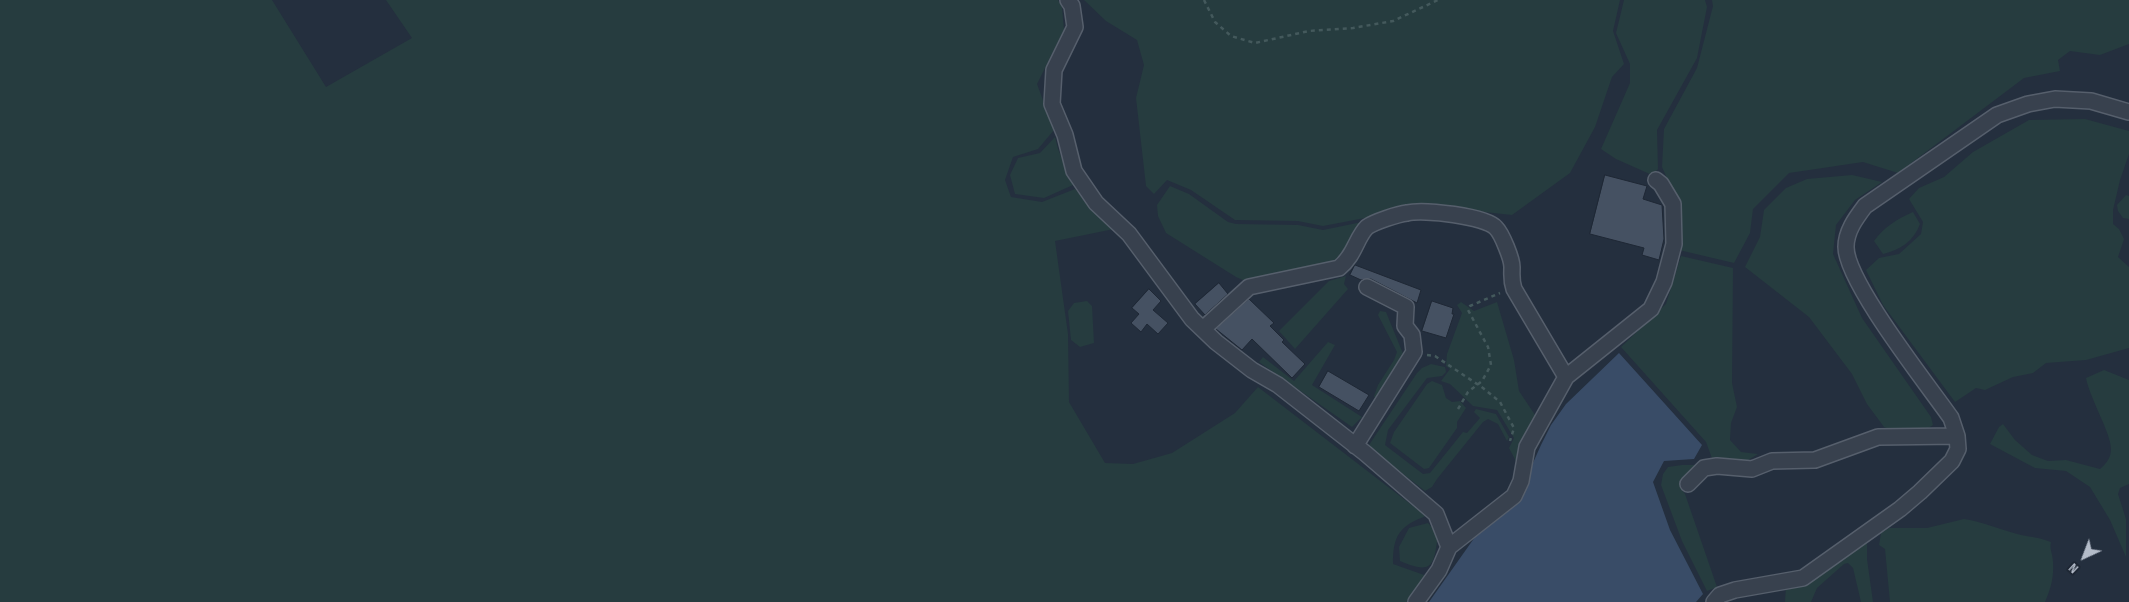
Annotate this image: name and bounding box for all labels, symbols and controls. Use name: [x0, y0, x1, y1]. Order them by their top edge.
north arrow: [2059, 532, 2109, 582]
text: N: [2065, 560, 2082, 577]

